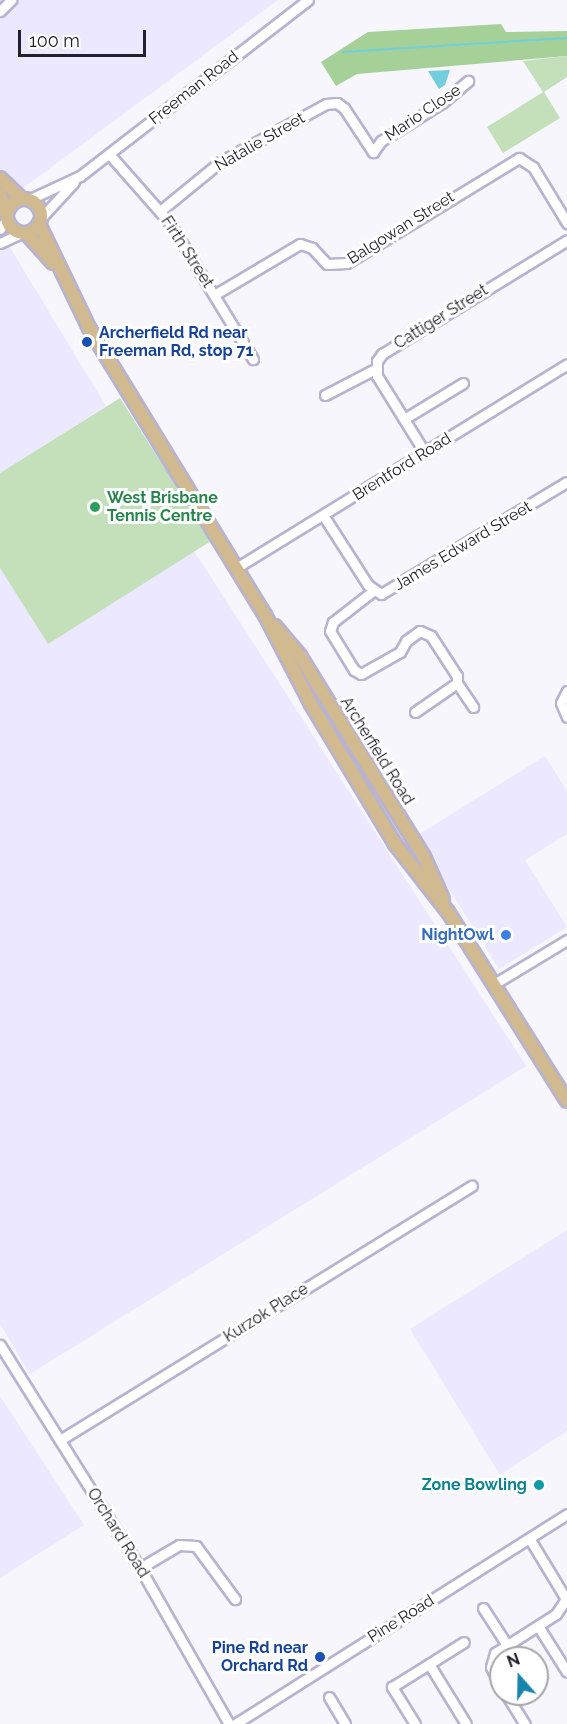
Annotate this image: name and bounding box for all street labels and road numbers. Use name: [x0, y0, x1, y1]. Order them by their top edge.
street label: Freeman Road: [145, 47, 243, 129]
street label: Mario Close: [381, 81, 465, 145]
street label: Natalie Street: [212, 109, 308, 175]
street label: Balgowan Street: [344, 187, 458, 269]
street label: Firth Street: [157, 213, 217, 291]
street label: Cattiger Street: [390, 280, 492, 354]
street label: Brentford Road: [349, 429, 455, 505]
street label: James Edward Street: [391, 497, 535, 595]
street label: Archerfield Road: [336, 694, 418, 808]
street label: Kurzok Place: [220, 1279, 312, 1347]
street label: Orchard Road: [83, 1485, 153, 1581]
street label: Pine Road: [364, 1591, 438, 1647]

